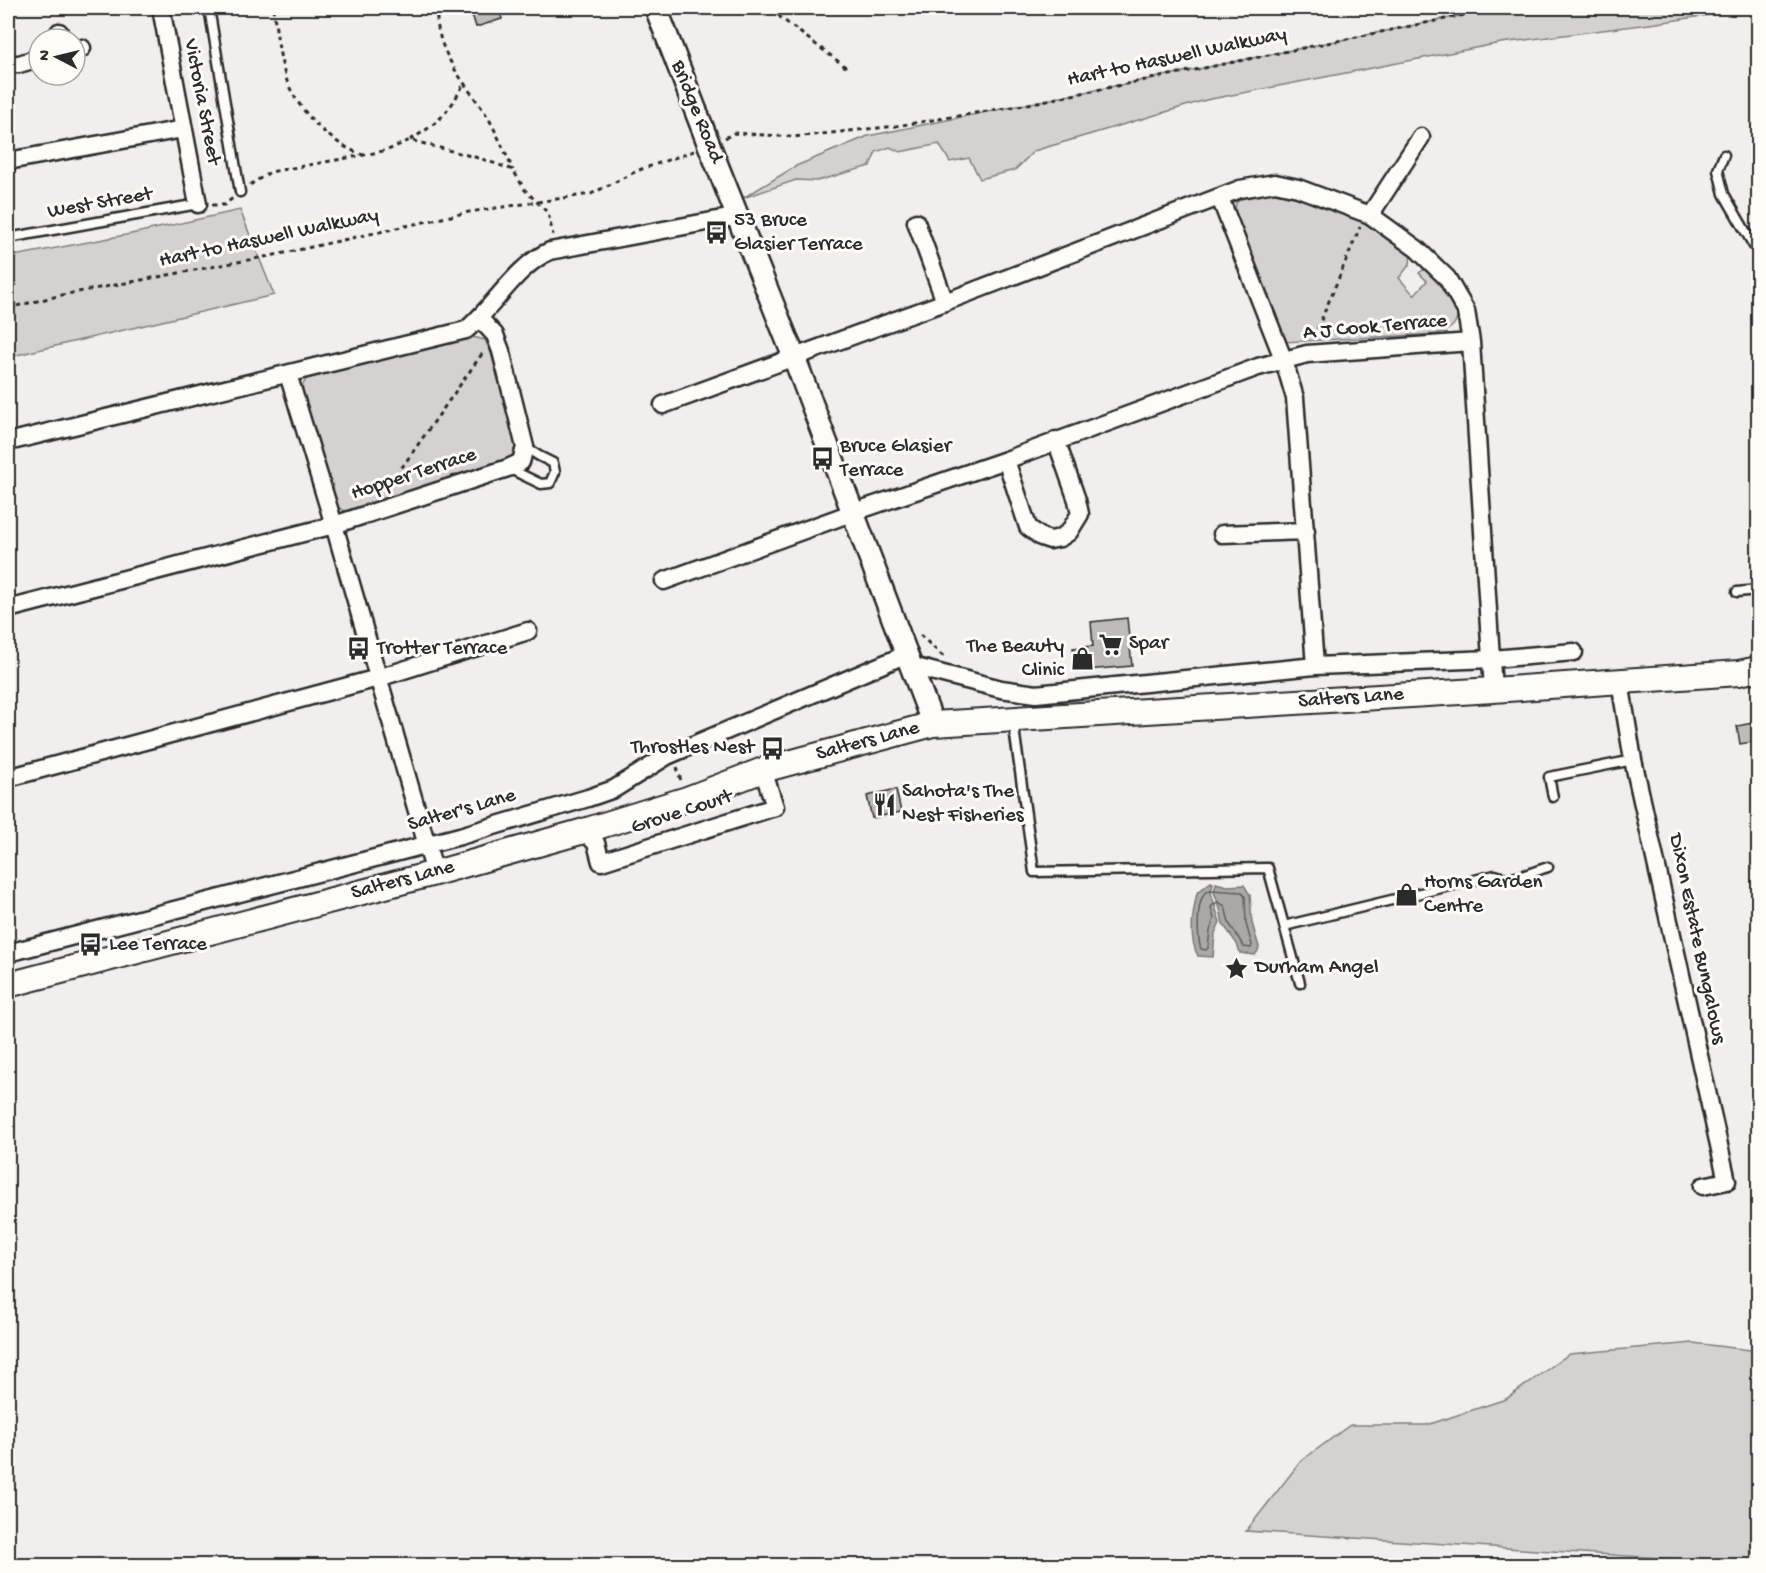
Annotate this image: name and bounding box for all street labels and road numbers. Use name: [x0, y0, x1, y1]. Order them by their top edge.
street label: Hart to Haswell Walkway: [1065, 23, 1289, 93]
street label: Victoria Street: [176, 36, 226, 169]
street label: Bridge Road: [664, 56, 729, 169]
street label: West Street: [46, 182, 157, 226]
street label: Hart to Haswell Walkway: [157, 204, 381, 274]
street label: A J Cook Terrace: [1302, 309, 1449, 347]
street label: Hopper Terrace: [348, 443, 481, 507]
street label: Salters Lane: [1297, 683, 1406, 715]
street label: Salters Lane: [814, 716, 923, 768]
street label: Salter's Lane: [405, 783, 520, 838]
street label: Grove Court: [628, 784, 738, 841]
street label: Dixon Estate Bungalows: [1661, 830, 1731, 1048]
street label: Salters Lane: [349, 855, 458, 907]

